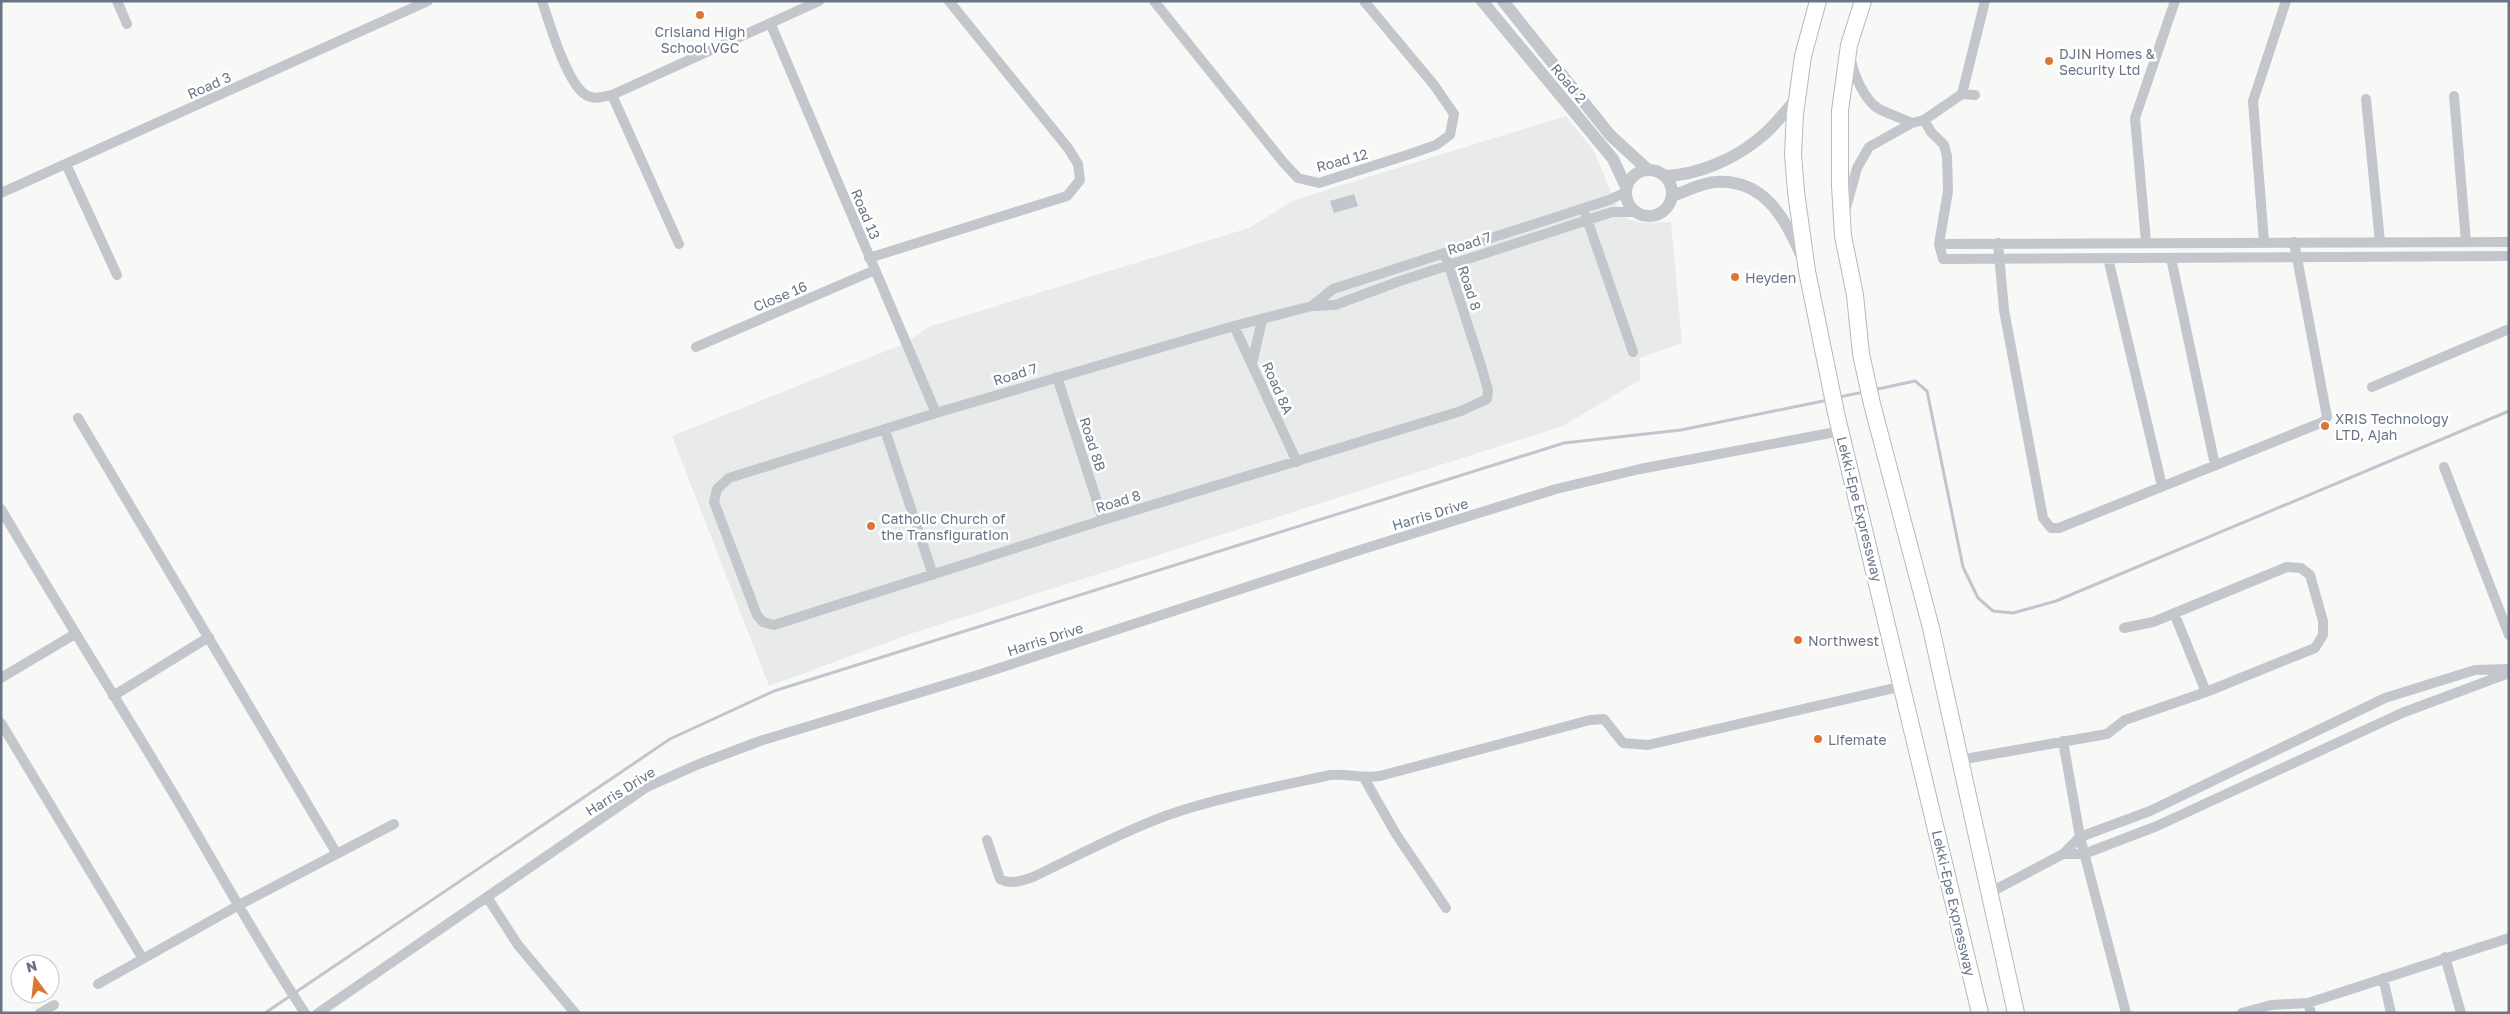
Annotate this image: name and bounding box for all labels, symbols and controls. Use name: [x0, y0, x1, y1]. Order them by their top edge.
marker: Crisland High School VGC: [694, 9, 706, 21]
place label: Crisland High School VGC: [655, 23, 745, 56]
place label: DJIN Homes & Security Ltd: [2059, 45, 2156, 78]
marker: DJIN Homes & Security Ltd: [2043, 55, 2055, 67]
street label: Road 2: [1548, 60, 1590, 106]
street label: Road 3: [185, 68, 233, 102]
street label: Road 12: [1314, 145, 1370, 175]
street label: Road 13: [848, 186, 884, 242]
street label: Road 7: [1445, 228, 1493, 258]
street label: Road 8: [1455, 263, 1485, 313]
place label: Heyden: [1745, 269, 1796, 286]
marker: Heyden: [1729, 271, 1741, 283]
street label: Close 16: [751, 277, 809, 315]
street label: Road 7: [991, 359, 1039, 389]
street label: Road 8A: [1259, 359, 1297, 417]
place label: XRIS Technology LTD, Ajah: [2335, 410, 2449, 443]
street label: Road 8B: [1076, 415, 1110, 473]
marker: XRIS Technology LTD, Ajah: [2319, 420, 2331, 432]
street label: Lekki-Epe Expressway: [1834, 435, 1886, 584]
street label: Road 8: [1093, 486, 1143, 516]
street label: Harris Drive: [1390, 494, 1470, 534]
place label: Catholic Church of the Transfiguration: [881, 510, 1009, 543]
marker: Catholic Church of the Transfiguration: [865, 520, 877, 532]
street label: Harris Drive: [1005, 619, 1085, 659]
place label: Northwest: [1808, 632, 1879, 649]
marker: Northwest: [1792, 634, 1804, 646]
place label: Lifemate: [1828, 731, 1887, 748]
marker: Lifemate: [1812, 733, 1824, 745]
street label: Harris Drive: [582, 763, 658, 819]
street label: Lekki-Epe Expressway: [1929, 828, 1979, 978]
north arrow: [10, 954, 60, 1004]
text: N: [24, 956, 39, 976]

